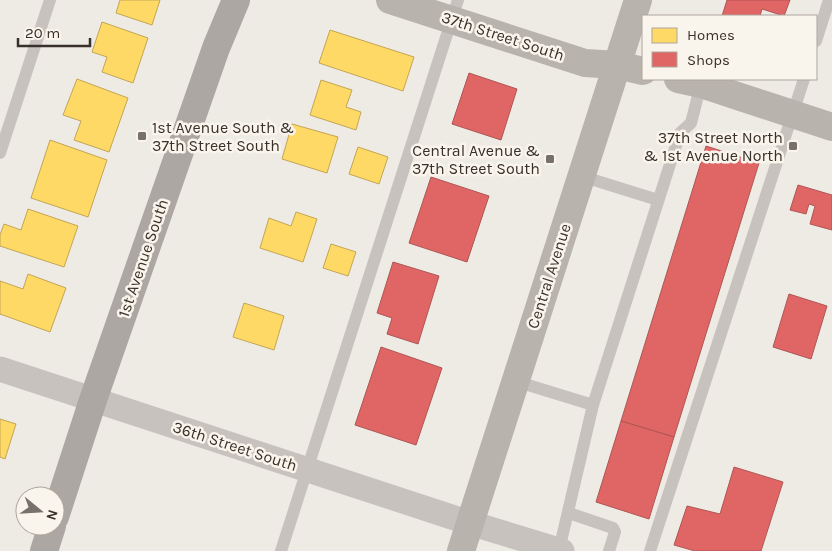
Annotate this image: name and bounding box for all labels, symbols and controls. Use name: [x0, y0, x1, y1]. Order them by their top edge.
street label: 37th Street South: [439, 7, 567, 65]
scale bar: [18, 15, 90, 47]
legend: [642, 15, 817, 80]
text: 20 m: [25, 24, 60, 42]
text: Homes: [687, 26, 735, 44]
text: Shops: [687, 51, 730, 69]
place label: 1st Avenue South & 37th Street South: [152, 118, 294, 155]
place label: 37th Street North & 1st Avenue North: [643, 128, 783, 165]
marker: 1st Avenue South & 37th Street South: [136, 130, 148, 142]
marker: 37th Street North & 1st Avenue North: [787, 140, 799, 152]
place label: Central Avenue & 37th Street South: [412, 141, 540, 178]
marker: Central Avenue & 37th Street South: [544, 153, 556, 165]
street label: 1st Avenue South: [114, 196, 172, 320]
street label: Central Avenue: [523, 221, 575, 331]
street label: 36th Street South: [170, 417, 300, 475]
north arrow: [15, 486, 65, 536]
text: N: [42, 507, 62, 522]

